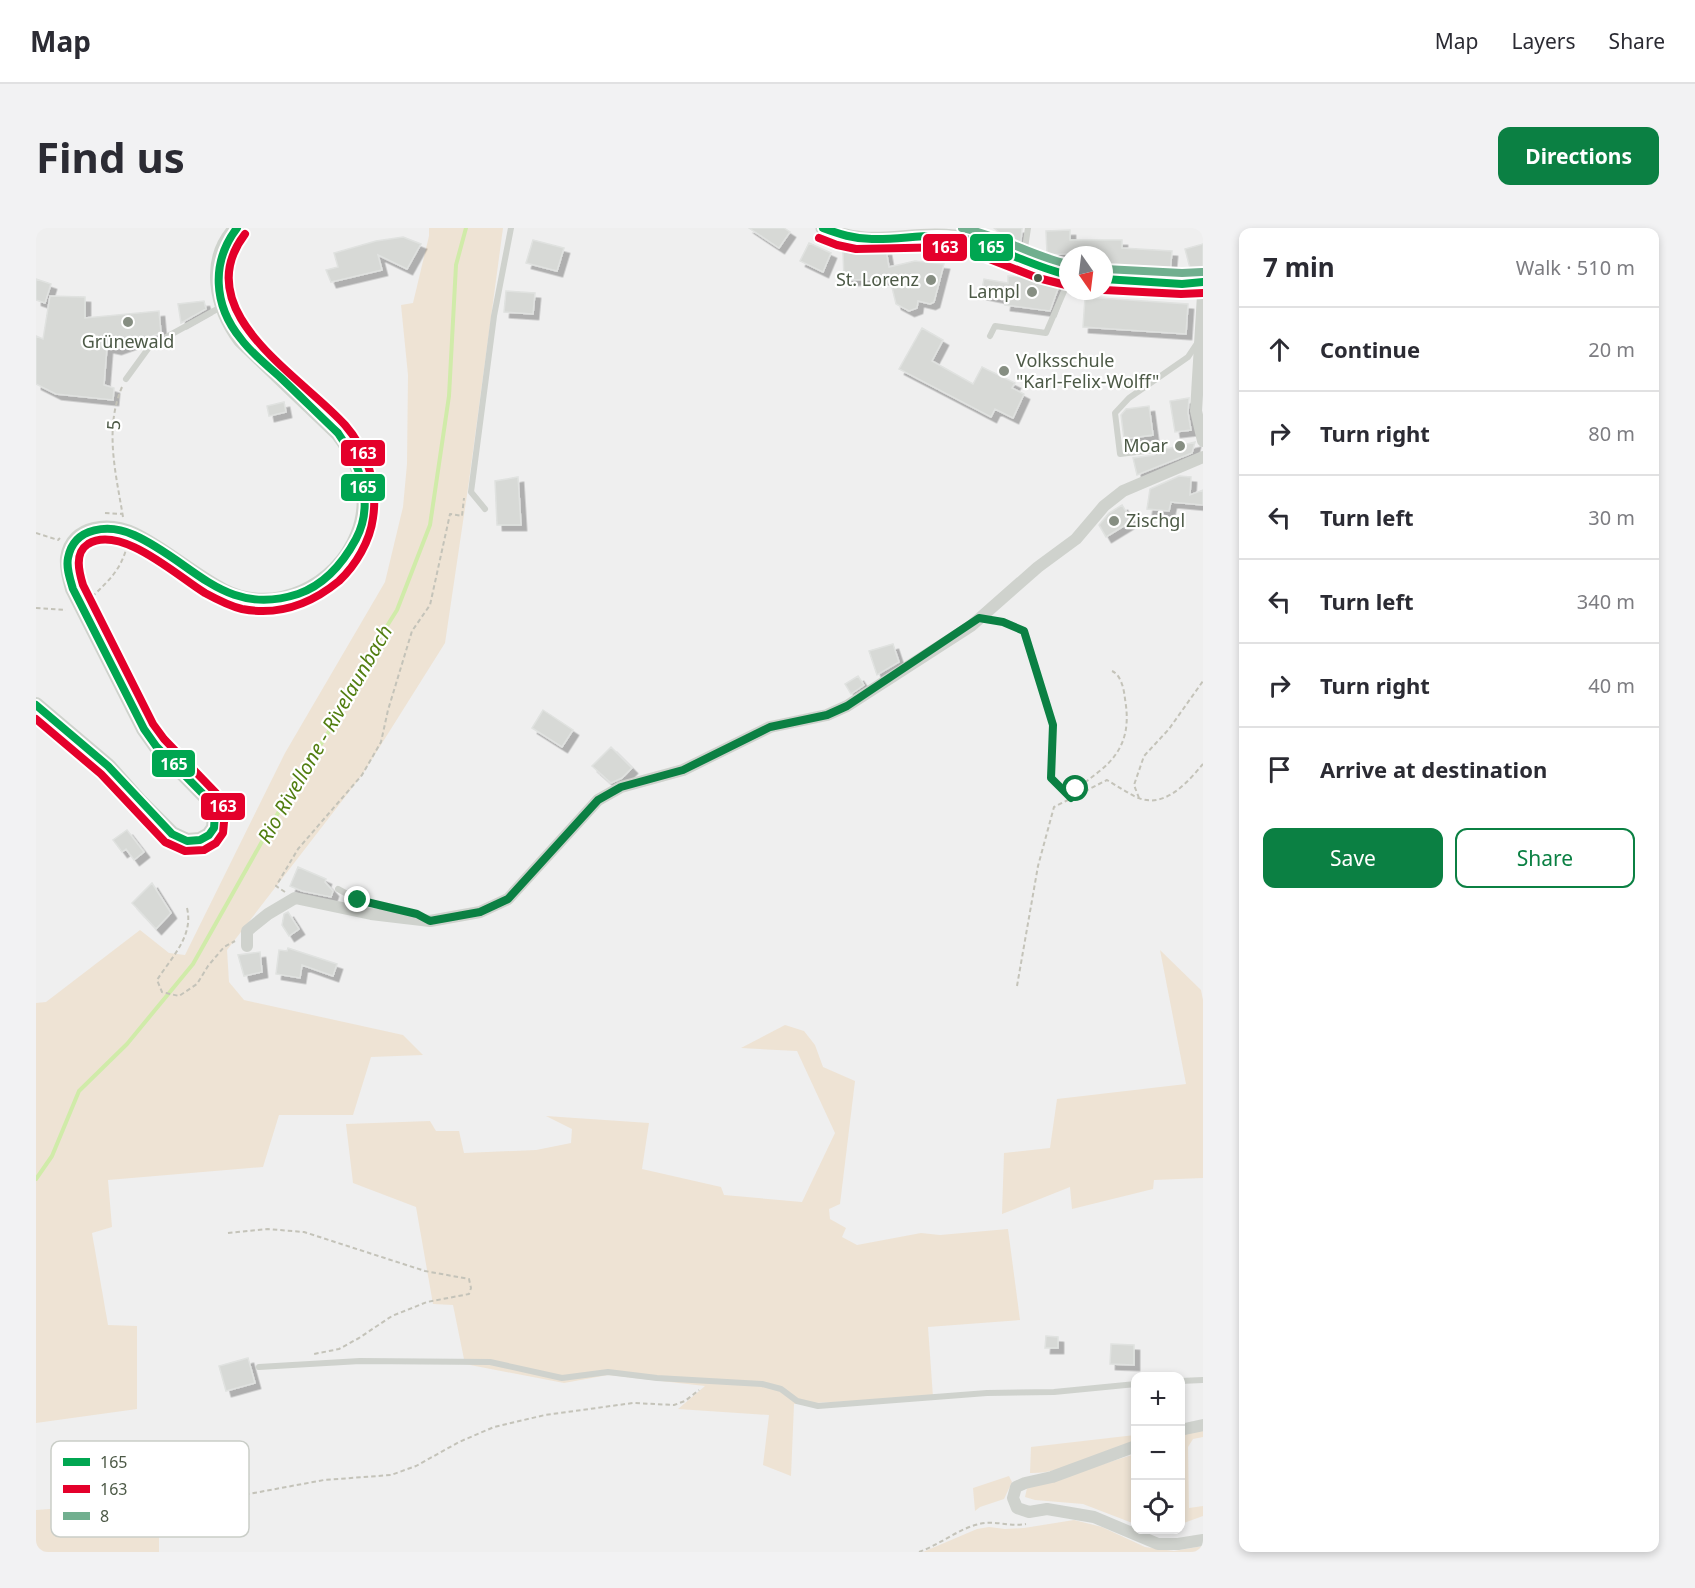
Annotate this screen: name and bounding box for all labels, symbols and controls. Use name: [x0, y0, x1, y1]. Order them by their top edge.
text: Map: [30, 22, 91, 60]
text: Map: [1435, 27, 1479, 55]
text: Layers: [1512, 27, 1576, 55]
text: Share: [1609, 27, 1665, 55]
button: Directions: [1498, 127, 1659, 185]
text: Find us: [36, 128, 185, 185]
line badge: 163: [922, 233, 968, 262]
line badge: 165: [969, 233, 1014, 262]
text: 163: [931, 236, 959, 258]
text: 165: [977, 236, 1005, 258]
north arrow: [1059, 246, 1113, 300]
text: 7 min: [1263, 249, 1335, 285]
text: Walk · 510 m: [1516, 254, 1635, 281]
place label: St. Lorenz: [836, 267, 919, 291]
unlabelled marker: [1032, 272, 1044, 284]
marker: St. Lorenz: [924, 273, 938, 287]
place label: Lampl: [968, 279, 1020, 303]
marker: Lampl: [1025, 285, 1039, 299]
marker: Grünewald: [121, 315, 135, 329]
place label: Grünewald: [82, 329, 174, 353]
icon: ahead: [1263, 333, 1296, 366]
text: Continue: [1320, 334, 1420, 364]
text: 20 m: [1588, 336, 1635, 363]
place label: Volksschule "Karl-Felix-Wolff": [1016, 348, 1159, 393]
marker: Volksschule "Karl-Felix-Wolff": [997, 364, 1011, 378]
icon: right: [1263, 417, 1296, 450]
text: Turn right: [1320, 418, 1430, 448]
street label: 5: [101, 419, 125, 431]
text: 80 m: [1588, 420, 1635, 447]
place label: Moar: [1123, 433, 1169, 457]
line badge: 163: [340, 439, 386, 467]
marker: Moar: [1173, 439, 1187, 453]
text: 163: [349, 442, 377, 464]
line badge: 165: [340, 473, 386, 502]
text: 165: [349, 476, 377, 498]
icon: left: [1263, 501, 1296, 534]
text: Turn left: [1320, 502, 1414, 532]
text: 30 m: [1588, 504, 1635, 531]
place label: Zischgl: [1126, 508, 1185, 532]
marker: Zischgl: [1107, 514, 1121, 528]
icon: left: [1263, 585, 1296, 618]
text: Turn left: [1320, 586, 1414, 616]
text: 340 m: [1577, 588, 1635, 615]
water label: Rio Rivellone - Rivelaunbach: [251, 620, 398, 848]
icon: right: [1263, 669, 1296, 702]
text: Turn right: [1320, 670, 1430, 700]
text: 40 m: [1588, 672, 1635, 699]
line badge: 165: [151, 749, 196, 778]
text: 165: [160, 753, 188, 775]
icon: arrive: [1263, 753, 1296, 786]
text: Arrive at destination: [1320, 754, 1547, 784]
route start: [1062, 775, 1088, 801]
line badge: 163: [200, 792, 246, 821]
text: 163: [209, 795, 237, 817]
button: Save: [1263, 828, 1443, 888]
button: Share: [1455, 828, 1635, 888]
route end: [344, 886, 370, 912]
map controls: [1131, 1372, 1185, 1534]
button: +: [1131, 1372, 1185, 1426]
button: −: [1131, 1426, 1185, 1480]
legend: [51, 1441, 249, 1537]
text: 165: [100, 1451, 127, 1473]
text: 163: [100, 1478, 127, 1500]
button: locate: [1131, 1480, 1185, 1534]
text: 8: [100, 1505, 109, 1527]

